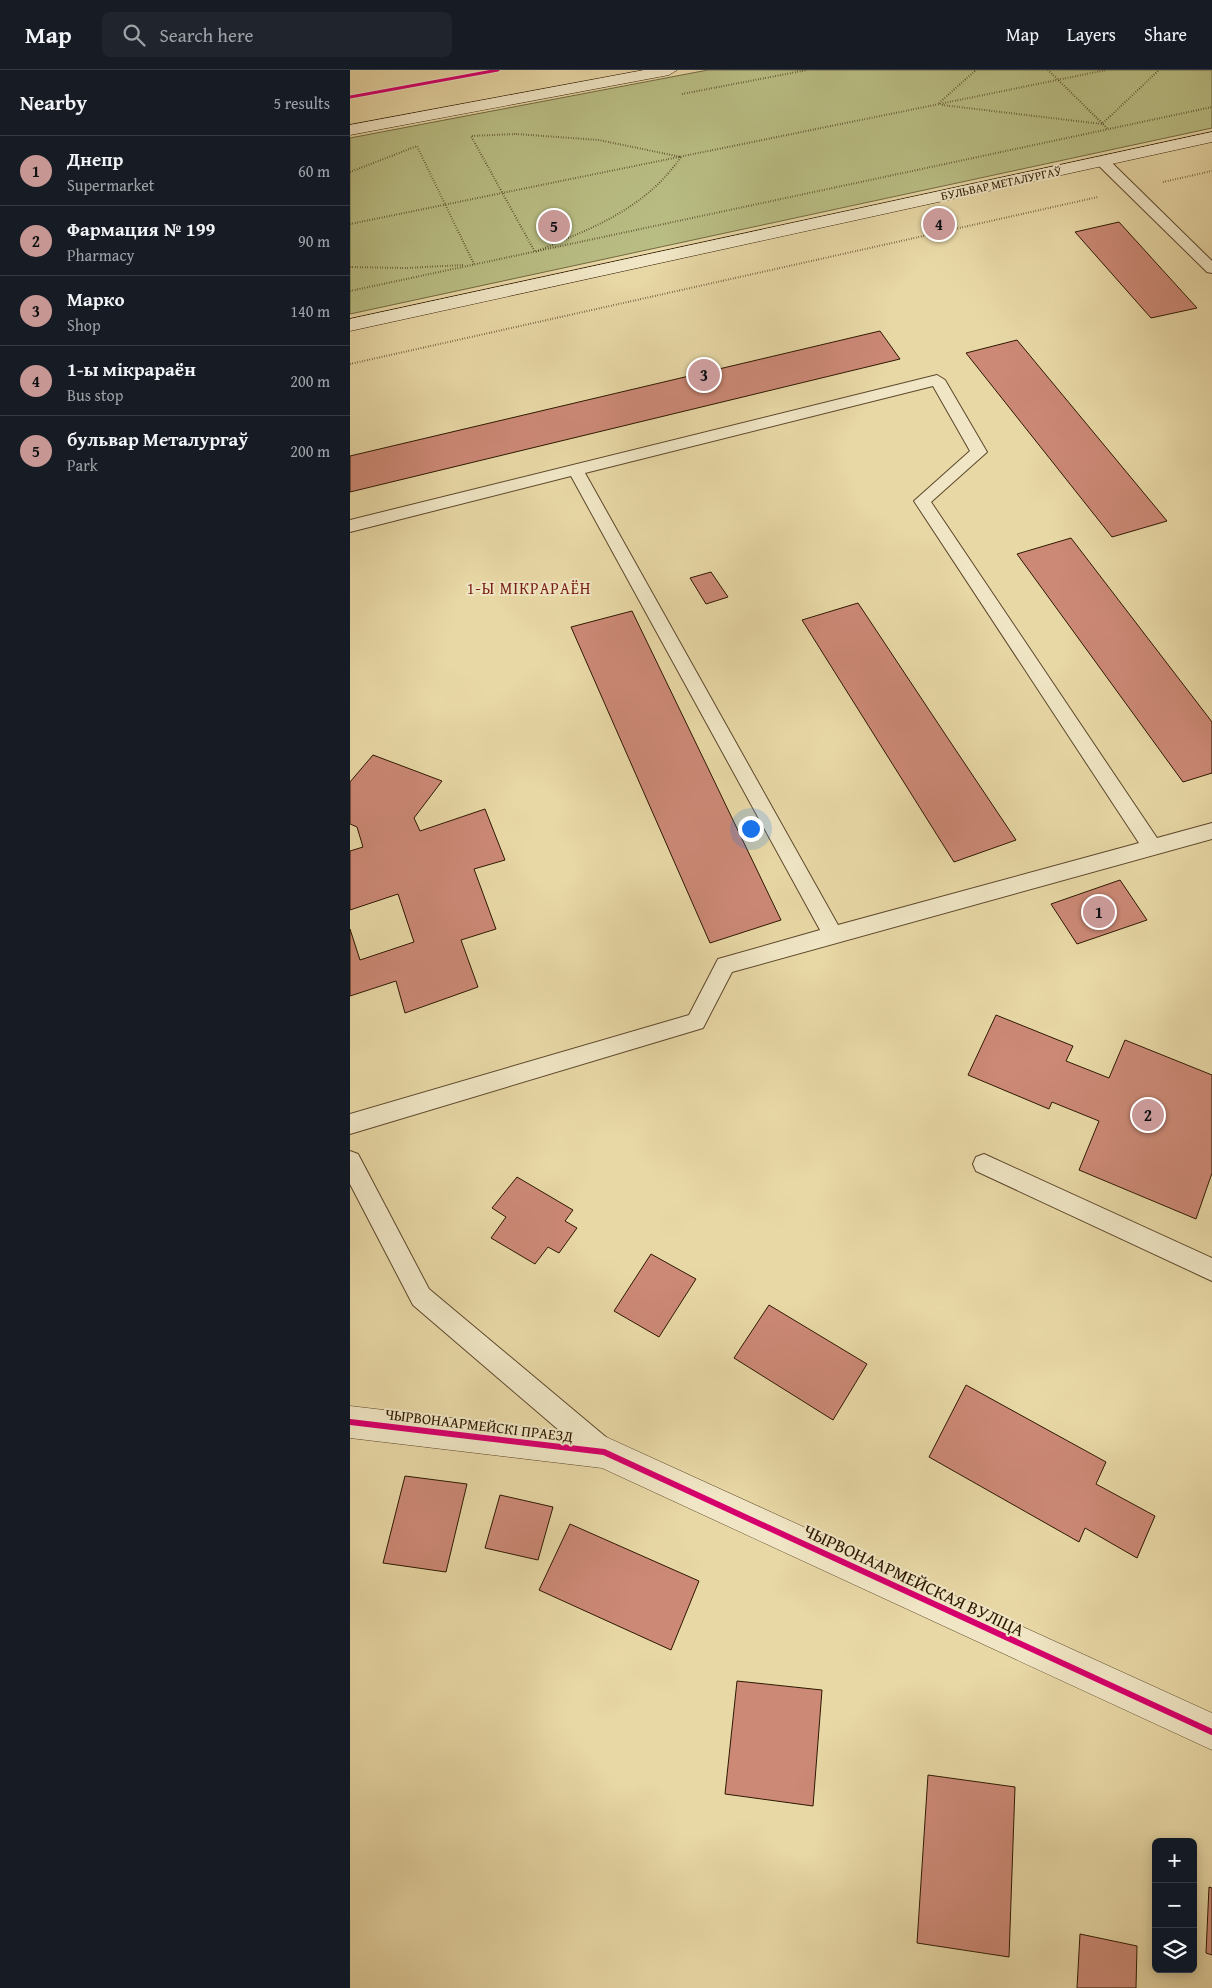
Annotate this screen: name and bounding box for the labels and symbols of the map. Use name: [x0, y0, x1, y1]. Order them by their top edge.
street label: БУЛЬВАР МЕТАЛУРГАЎ: [939, 162, 1064, 204]
pin: 4: [923, 205, 955, 243]
pin: 5: [538, 207, 570, 245]
pin: 3: [688, 356, 720, 394]
district label: 1-Ы МІКРАРАЁН: [467, 576, 591, 600]
your location: [738, 816, 764, 842]
pin: 1: [1083, 893, 1115, 931]
pin: 2: [1132, 1096, 1164, 1134]
street label: ЧЫРВОНААРМЕЙСКІ ПРАЕЗД: [384, 1403, 575, 1447]
street label: ЧЫРВОНААРМЕЙСКАЯ ВУЛІЦА: [799, 1517, 1029, 1643]

